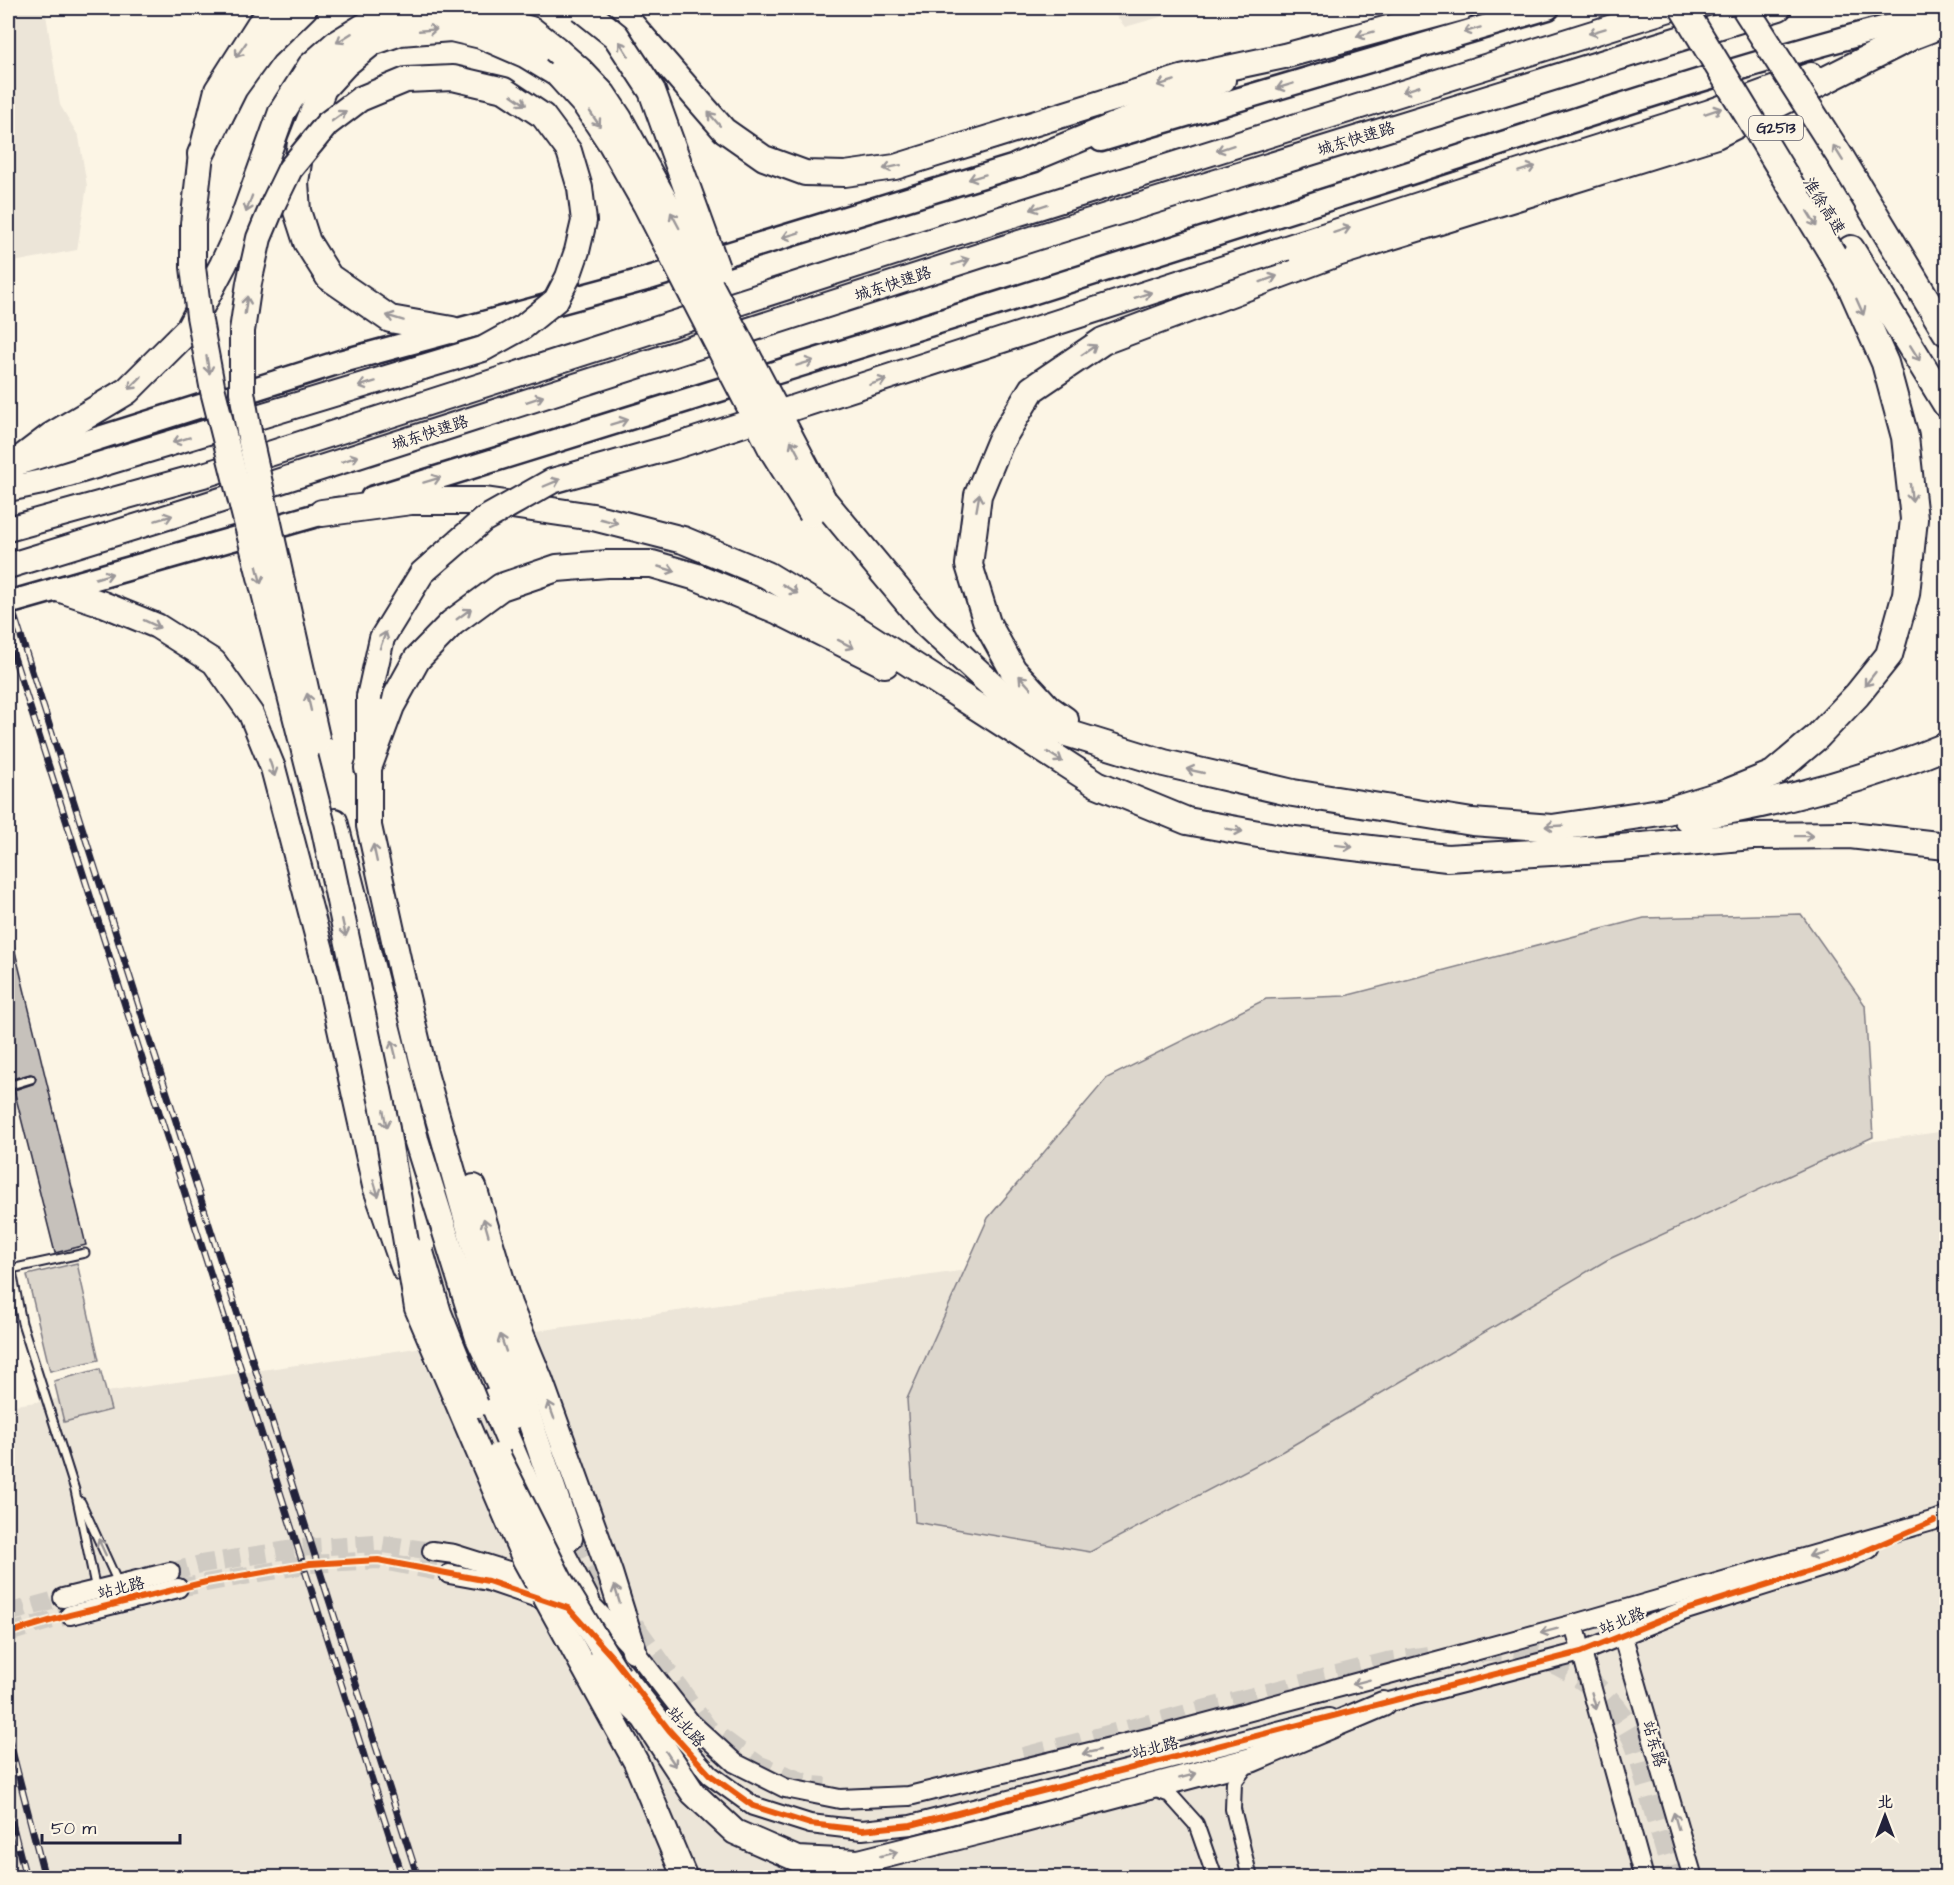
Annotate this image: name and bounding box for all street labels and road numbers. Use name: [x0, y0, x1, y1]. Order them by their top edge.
road number: G2513: [1749, 116, 1803, 140]
street label: 城东快速路: [1315, 117, 1397, 161]
street label: 淮徐高速: [1798, 173, 1850, 239]
street label: 城东快速路: [852, 261, 934, 307]
street label: 城东快速路: [389, 410, 471, 456]
street label: 站北路: [95, 1572, 147, 1604]
street label: 站北路: [1596, 1602, 1648, 1640]
street label: 站北路: [662, 1702, 710, 1752]
street label: 站东路: [1637, 1718, 1671, 1770]
street label: 站北路: [1129, 1732, 1181, 1764]

